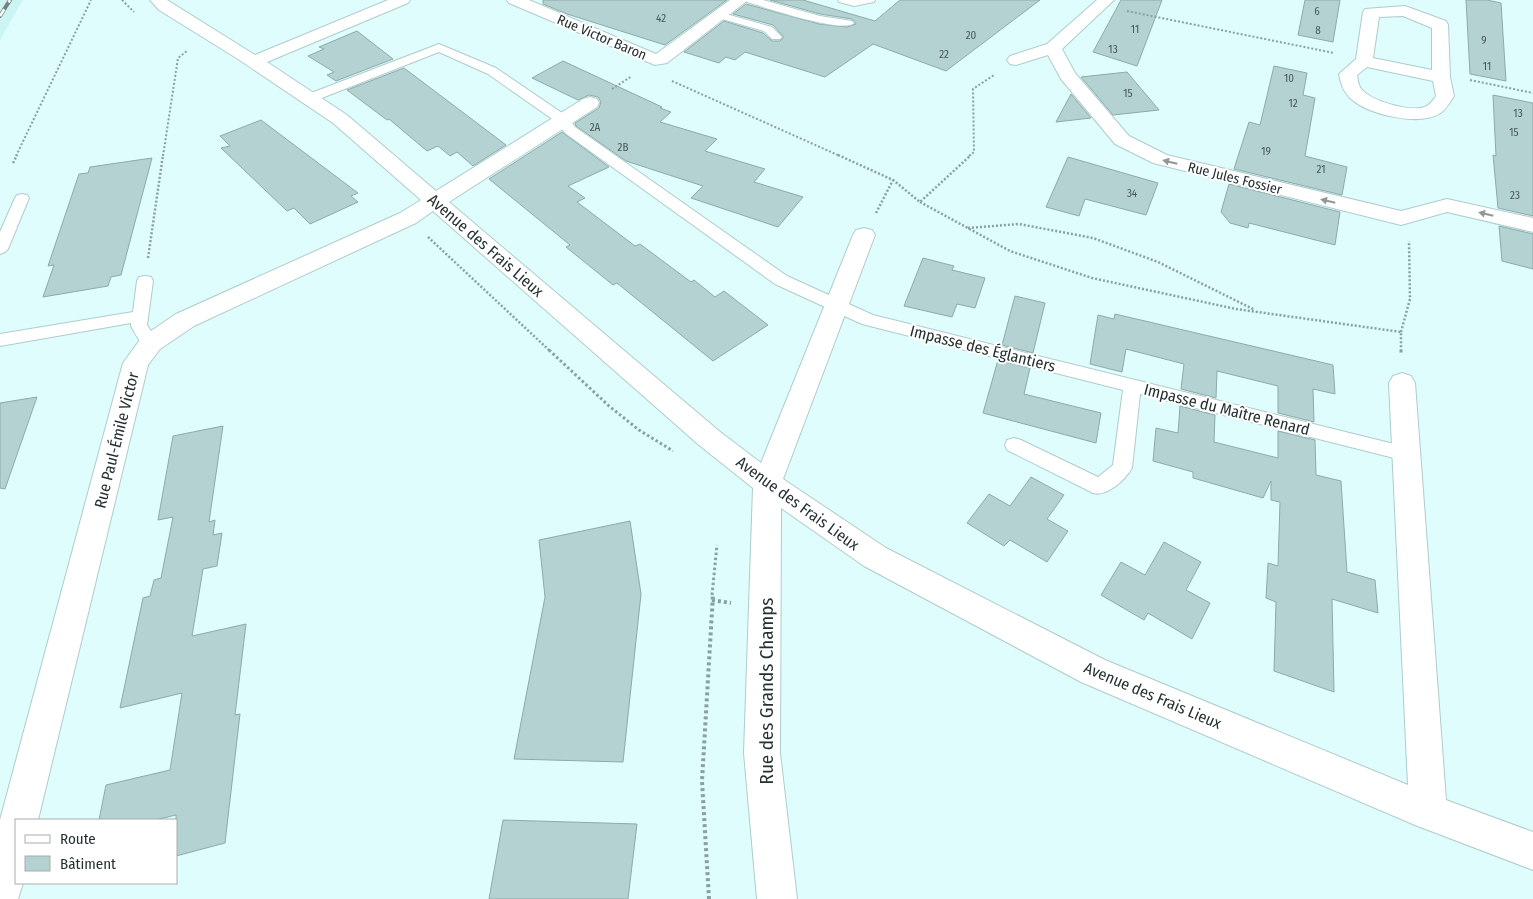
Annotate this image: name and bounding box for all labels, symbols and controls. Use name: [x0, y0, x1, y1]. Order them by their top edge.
house number: 6: [1314, 5, 1320, 18]
street label: Rue Victor Baron: [555, 11, 649, 64]
house number: 42: [656, 12, 666, 25]
house number: 11: [1131, 23, 1139, 36]
house number: 8: [1315, 24, 1321, 37]
house number: 20: [966, 29, 977, 42]
house number: 9: [1481, 34, 1487, 47]
house number: 13: [1108, 43, 1118, 56]
house number: 22: [939, 48, 949, 61]
house number: 11: [1483, 60, 1491, 73]
house number: 10: [1284, 72, 1294, 85]
house number: 15: [1123, 87, 1133, 100]
house number: 12: [1288, 97, 1298, 110]
house number: 13: [1513, 107, 1523, 120]
house number: 2A: [590, 121, 601, 134]
house number: 15: [1509, 126, 1519, 139]
house number: 2B: [618, 141, 628, 154]
house number: 19: [1261, 145, 1271, 158]
one-way arrow: [1163, 158, 1178, 166]
street label: Rue Jules Fossier: [1186, 159, 1284, 198]
house number: 21: [1317, 163, 1325, 176]
house number: 34: [1127, 187, 1138, 200]
house number: 23: [1510, 189, 1520, 202]
street label: Avenue des Frais Lieux: [424, 190, 547, 301]
one-way arrow: [1321, 197, 1336, 205]
one-way arrow: [1478, 210, 1493, 218]
street label: Impasse des Églantiers: [908, 321, 1058, 376]
street label: Rue Paul-Émile Victor: [90, 370, 143, 510]
street label: Impasse du Maître Renard: [1142, 380, 1312, 439]
street label: Avenue des Frais Lieux: [733, 452, 863, 554]
street label: Rue des Grands Champs: [755, 598, 778, 784]
street label: Avenue des Frais Lieux: [1081, 658, 1224, 733]
legend: [15, 819, 178, 884]
text: Route: [60, 830, 96, 848]
text: Bâtiment: [60, 855, 116, 873]

